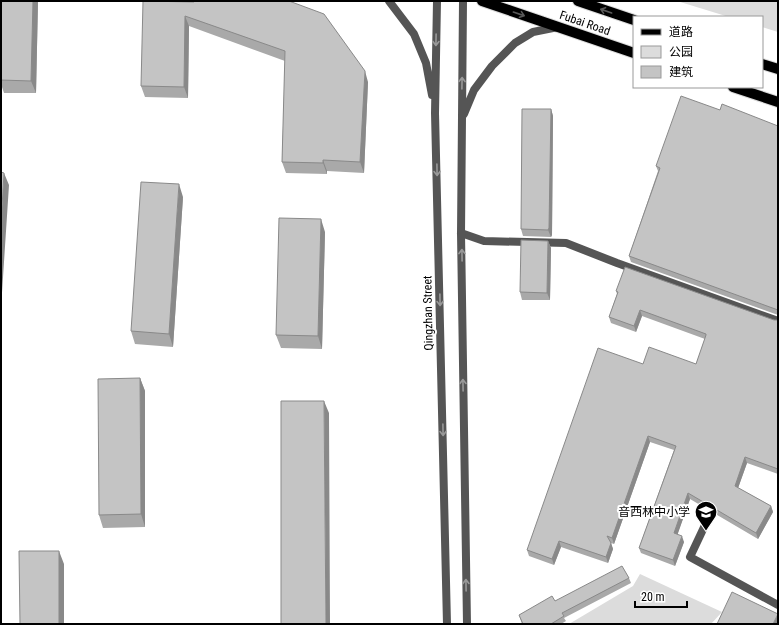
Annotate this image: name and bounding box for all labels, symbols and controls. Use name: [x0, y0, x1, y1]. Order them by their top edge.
one-way arrow: [600, 6, 612, 14]
street label: Fubai Road: [558, 8, 612, 38]
one-way arrow: [512, 10, 524, 18]
legend: [633, 16, 763, 88]
text: 道路: [669, 25, 693, 39]
one-way arrow: [432, 33, 440, 46]
text: 公园: [669, 45, 693, 59]
text: 建筑: [669, 65, 693, 79]
one-way arrow: [458, 77, 466, 90]
one-way arrow: [433, 163, 441, 176]
one-way arrow: [458, 249, 465, 262]
street label: Qingzhan Street: [420, 275, 436, 351]
one-way arrow: [436, 293, 444, 306]
one-way arrow: [459, 379, 467, 392]
one-way arrow: [439, 423, 447, 436]
school or university icon: 音西林中小学: [693, 499, 719, 532]
place label: 音西林中小学: [618, 505, 690, 519]
one-way arrow: [462, 579, 470, 592]
scale bar: [635, 583, 687, 609]
text: 20 m: [641, 590, 665, 604]

